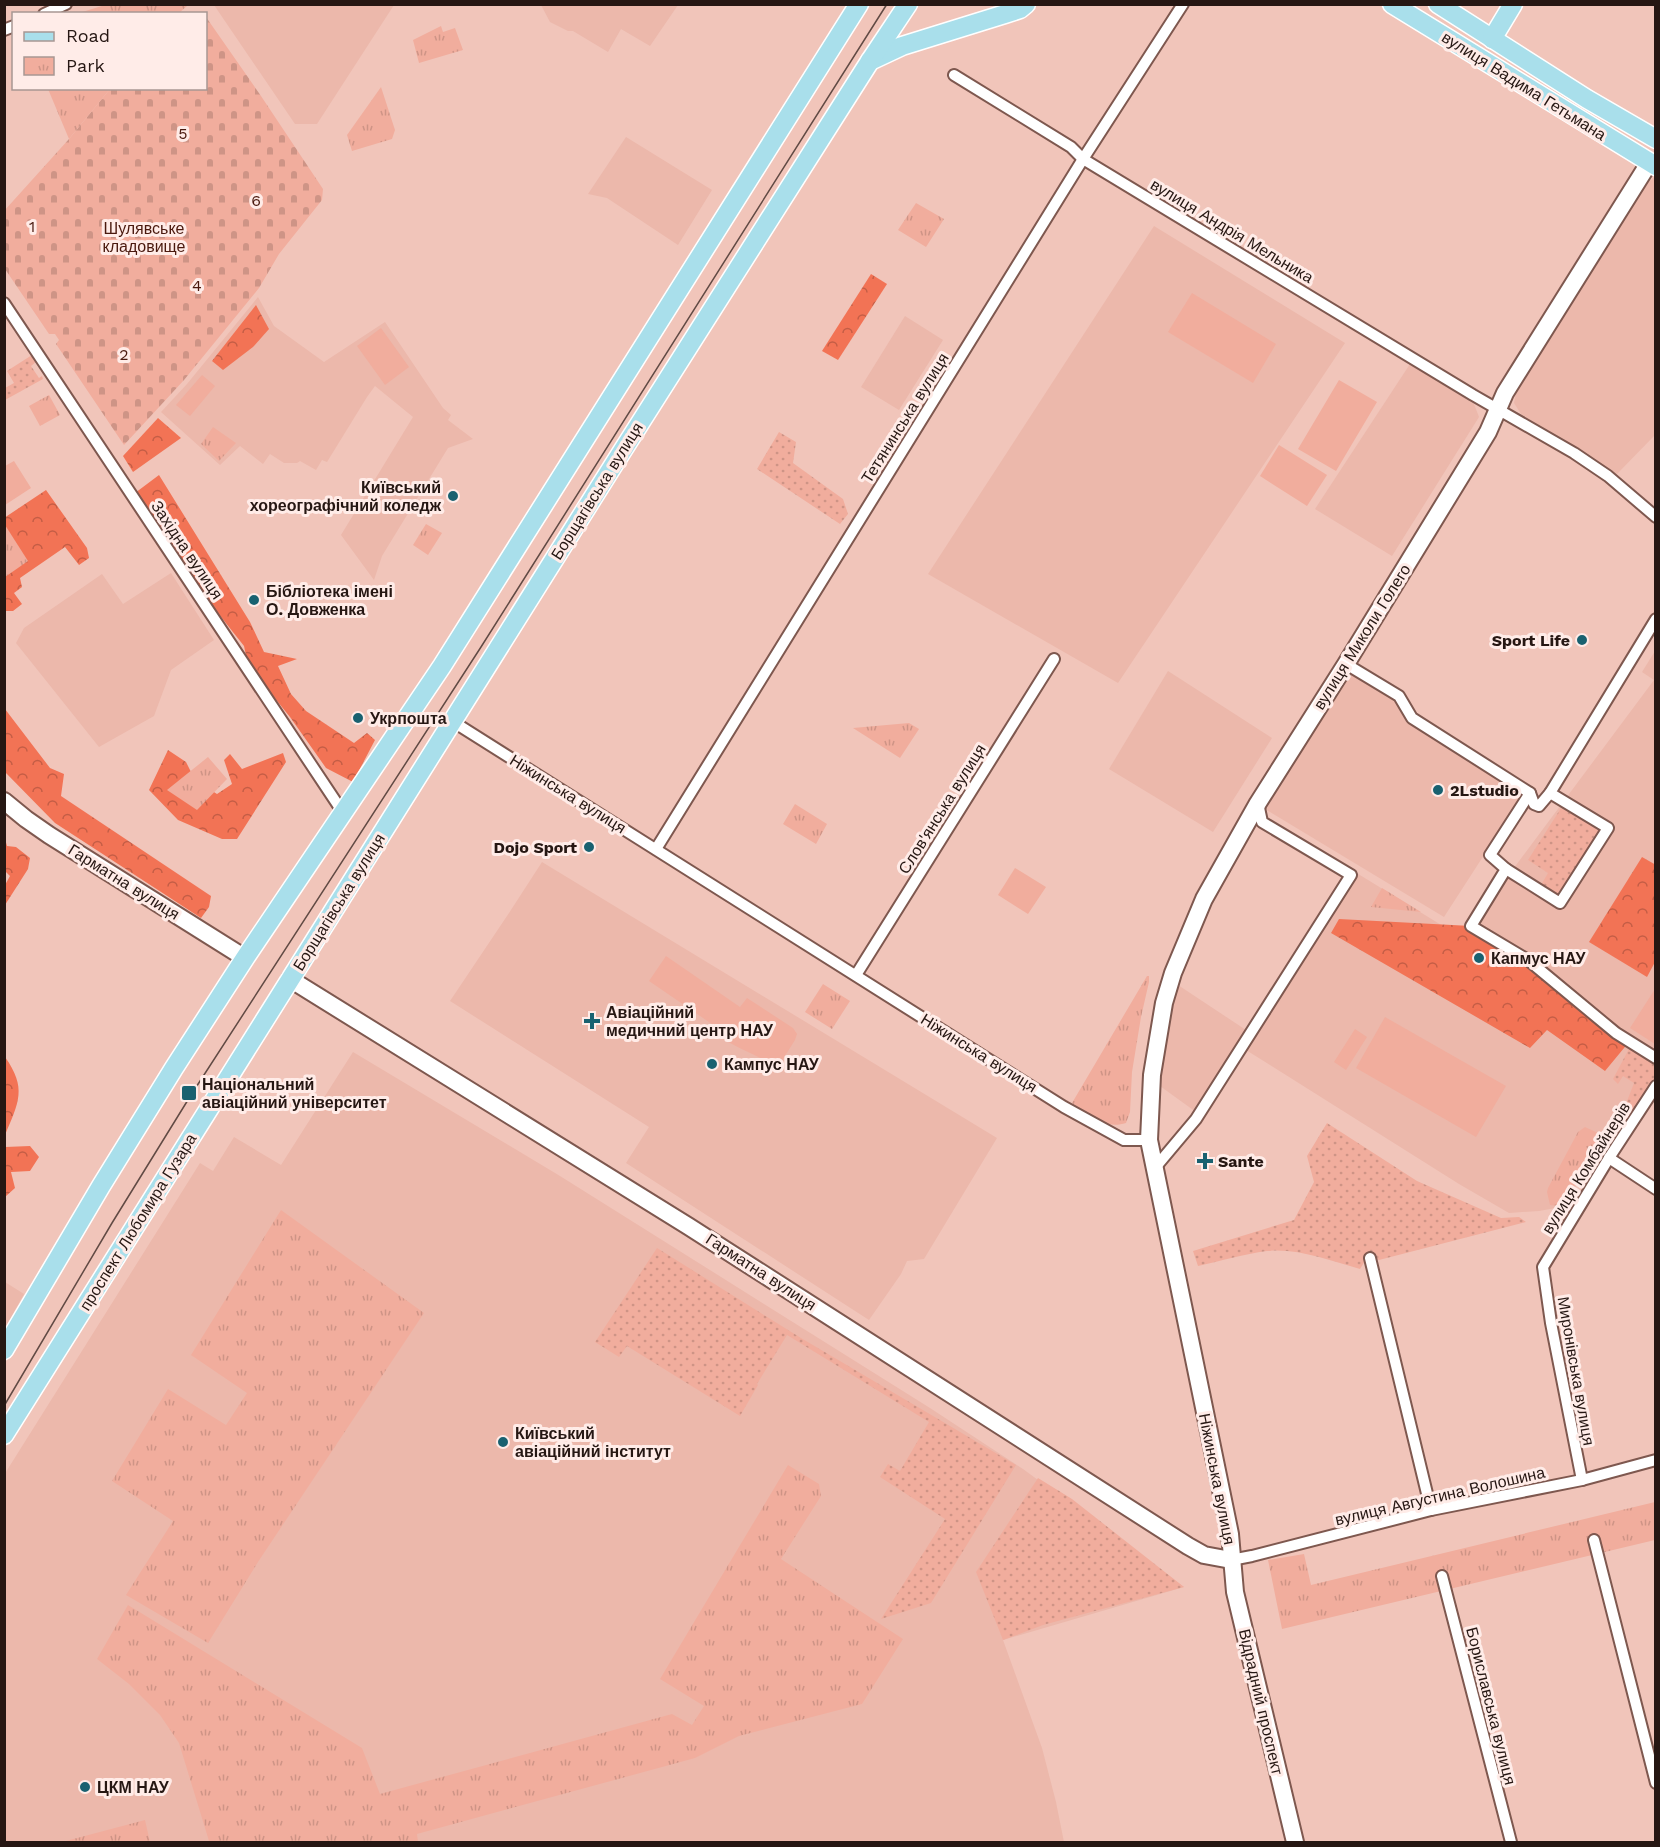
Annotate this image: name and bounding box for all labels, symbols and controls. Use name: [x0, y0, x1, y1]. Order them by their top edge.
legend: [12, 12, 207, 90]
text: Road: [66, 25, 110, 46]
street label: вулиця Вадима Гетьмана: [1438, 28, 1610, 144]
text: Park: [66, 55, 105, 76]
park label: 5: [178, 124, 188, 143]
street label: вулиця Андрія Мельника: [1147, 175, 1317, 287]
park label: 6: [251, 191, 261, 210]
park label: 1: [29, 217, 35, 236]
park label: Шулявське кладовище: [103, 219, 186, 256]
park label: 4: [192, 276, 202, 295]
park label: 2: [119, 345, 129, 364]
street label: Тетянинська вулиця: [857, 349, 953, 487]
street label: Борщагівська вулиця: [547, 419, 647, 563]
place label: Київський хореографічний коледж: [250, 478, 442, 515]
marker: Київський хореографічний коледж: [446, 489, 460, 503]
street label: Західна вулиця: [147, 497, 227, 603]
street label: вулиця Миколи Голего: [1309, 561, 1415, 713]
place label: Бібліотека імені О. Довженка: [266, 582, 393, 619]
marker: Бібліотека імені О. Довженка: [247, 593, 261, 607]
place label: Sport Life: [1492, 631, 1570, 650]
marker: Sport Life: [1575, 633, 1589, 647]
place label: Укрпошта: [370, 709, 447, 728]
marker: Укрпошта: [351, 711, 365, 725]
street label: Слов'янська вулиця: [894, 741, 990, 877]
street label: Ніжинська вулиця: [506, 751, 630, 837]
place label: 2Lstudio: [1450, 781, 1519, 800]
marker: 2Lstudio: [1431, 783, 1445, 797]
street label: Борщагівська вулиця: [289, 830, 389, 974]
place label: Dojo Sport: [494, 838, 577, 857]
street label: Гарматна вулиця: [65, 840, 183, 924]
marker: Dojo Sport: [582, 840, 596, 854]
place label: Капмус НАУ: [1491, 949, 1587, 968]
marker: Капмус НАУ: [1472, 951, 1486, 965]
place label: Авіаційний медичний центр НАУ: [606, 1003, 774, 1040]
street label: Ніжинська вулиця: [917, 1010, 1041, 1096]
marker: Авіаційний медичний центр НАУ: [583, 1012, 601, 1030]
place label: Кампус НАУ: [724, 1055, 820, 1074]
marker: Кампус НАУ: [705, 1057, 719, 1071]
place label: Національний авіаційний університет: [202, 1075, 387, 1112]
marker: Національний авіаційний університет: [180, 1084, 198, 1102]
street label: вулиця Комбайнерів: [1538, 1099, 1634, 1237]
street label: проспект Любомира Гузара: [76, 1130, 201, 1314]
marker: Sante: [1196, 1152, 1214, 1170]
place label: Sante: [1218, 1152, 1264, 1171]
street label: Гарматна вулиця: [702, 1229, 820, 1315]
street label: Миронівська вулиця: [1554, 1295, 1598, 1447]
street label: Ніжинська вулиця: [1195, 1412, 1239, 1546]
place label: Київський авіаційний інститут: [515, 1424, 671, 1461]
marker: Київський авіаційний інститут: [496, 1435, 510, 1449]
street label: вулиця Августина Волошина: [1333, 1463, 1547, 1529]
street label: Бориславська вулиця: [1462, 1625, 1520, 1787]
street label: Відрадний проспект: [1235, 1627, 1287, 1778]
place label: ЦКМ НАУ: [97, 1778, 170, 1797]
marker: ЦКМ НАУ: [78, 1780, 92, 1794]

